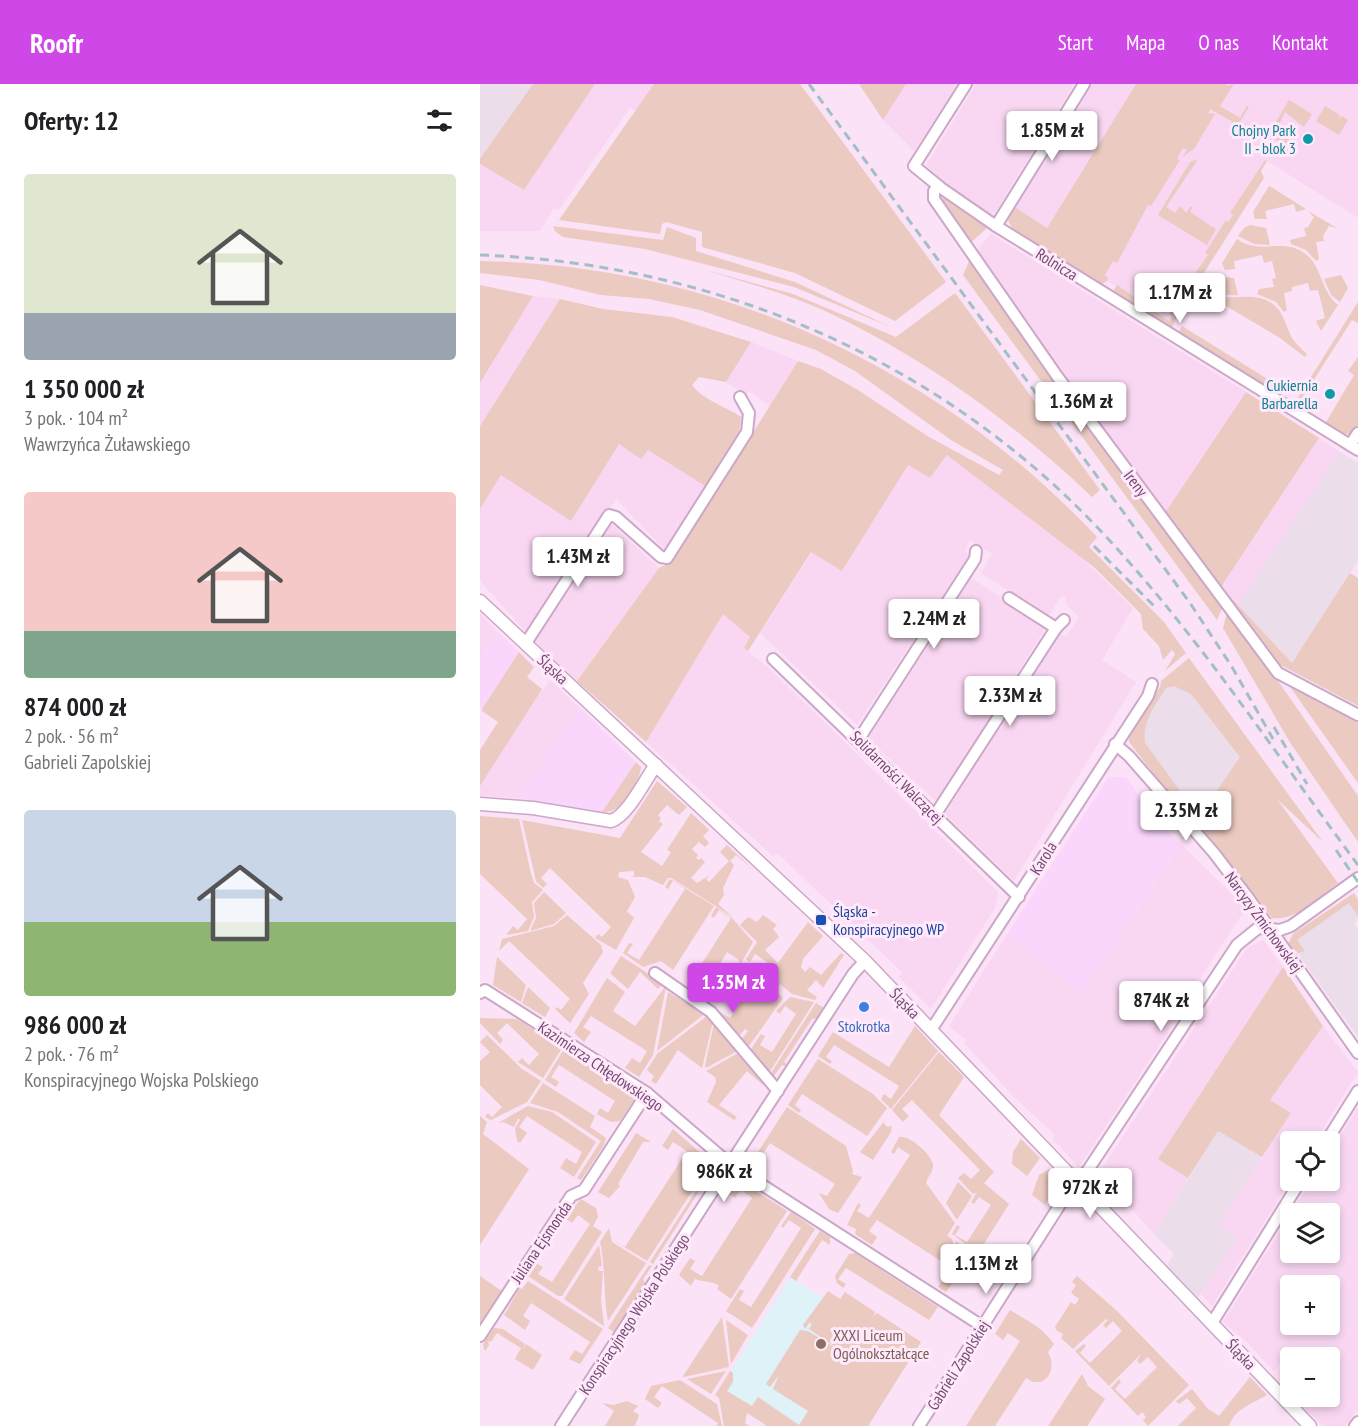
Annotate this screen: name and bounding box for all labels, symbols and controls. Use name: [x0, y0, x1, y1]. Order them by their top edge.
text: Roofr: [30, 24, 83, 61]
text: Start: [1058, 29, 1093, 56]
text: Mapa: [1126, 29, 1165, 56]
text: O nas: [1198, 29, 1239, 56]
text: Kontakt: [1272, 29, 1328, 56]
text: Oferty: 12: [24, 104, 119, 137]
icon: filters: [423, 104, 456, 137]
pin: 1.85M zł: [990, 111, 1114, 162]
text: 1.85M zł: [1020, 117, 1084, 143]
place label: Chojny Park II - blok 3: [1232, 120, 1297, 158]
marker: Chojny Park II - blok 3: [1301, 132, 1315, 146]
icon: home: [186, 213, 294, 321]
street label: Rolnicza: [1032, 243, 1082, 285]
pin: 1.17M zł: [1118, 273, 1242, 324]
text: 1.17M zł: [1148, 279, 1212, 305]
text: 1 350 000 zł: [24, 372, 144, 405]
place label: Cukiernia Barbarella: [1261, 375, 1318, 413]
pin: 1.36M zł: [1019, 382, 1143, 433]
marker: Cukiernia Barbarella: [1323, 387, 1337, 401]
text: 1.36M zł: [1049, 388, 1113, 414]
text: 3 pok. · 104 m²: [24, 405, 128, 431]
text: Wawrzyńca Żuławskiego: [24, 431, 190, 457]
street label: Ireny: [1120, 466, 1152, 500]
icon: home: [186, 531, 294, 639]
pin: 1.43M zł: [516, 537, 640, 588]
text: 1.43M zł: [546, 543, 610, 569]
pin: 2.24M zł: [872, 599, 996, 650]
text: 2.24M zł: [902, 605, 966, 631]
street label: Śląska: [533, 650, 573, 688]
pin: 2.33M zł: [948, 676, 1072, 727]
text: 2.33M zł: [978, 682, 1042, 708]
text: 874 000 zł: [24, 690, 126, 723]
text: 2 pok. · 56 m²: [24, 723, 119, 749]
street label: Solidarności Walczącej: [846, 726, 948, 828]
text: Gabrieli Zapolskiej: [24, 749, 151, 775]
pin: 2.35M zł: [1124, 791, 1248, 842]
text: 2.35M zł: [1154, 797, 1218, 823]
street label: Karola: [1025, 838, 1061, 878]
icon: home: [186, 849, 294, 957]
street label: Narcyzy Żmichowskiej: [1221, 868, 1307, 976]
place label: Śląska - Konspiracyjnego WP: [833, 901, 944, 939]
marker: Śląska - Konspiracyjnego WP: [814, 913, 828, 927]
pin: 1.35M zł: [671, 963, 795, 1014]
text: 1.35M zł: [701, 969, 765, 995]
pin: 874K zł: [1106, 981, 1216, 1032]
street label: Śląska: [886, 983, 924, 1023]
text: 874K zł: [1133, 987, 1189, 1013]
marker: Stokrotka: [857, 1000, 871, 1014]
text: 986 000 zł: [24, 1008, 126, 1041]
place label: Stokrotka: [838, 1016, 890, 1036]
street label: Kazimierza Chłędowskiego: [535, 1017, 668, 1115]
text: 2 pok. · 76 m²: [24, 1041, 119, 1067]
text: Konspiracyjnego Wojska Polskiego: [24, 1067, 259, 1093]
map controls: [1280, 1131, 1340, 1407]
button: locate: [1280, 1131, 1340, 1191]
pin: 986K zł: [669, 1152, 779, 1203]
text: 986K zł: [696, 1158, 752, 1184]
pin: 972K zł: [1035, 1168, 1145, 1219]
text: 972K zł: [1062, 1174, 1118, 1200]
street label: Juliana Ejsmonda: [506, 1197, 576, 1288]
button: layers: [1280, 1203, 1340, 1263]
street label: Konspiracyjnego Wojska Polskiego: [574, 1230, 694, 1398]
pin: 1.13M zł: [924, 1244, 1048, 1295]
text: 1.13M zł: [954, 1250, 1018, 1276]
button: +: [1280, 1275, 1340, 1335]
street label: Gabrieli Zapolskiej: [923, 1316, 993, 1414]
place label: XXXI Liceum Ogólnokształcące: [833, 1325, 929, 1363]
street label: Śląska: [1222, 1334, 1260, 1374]
marker: XXXI Liceum Ogólnokształcące: [814, 1337, 828, 1351]
button: −: [1280, 1347, 1340, 1407]

